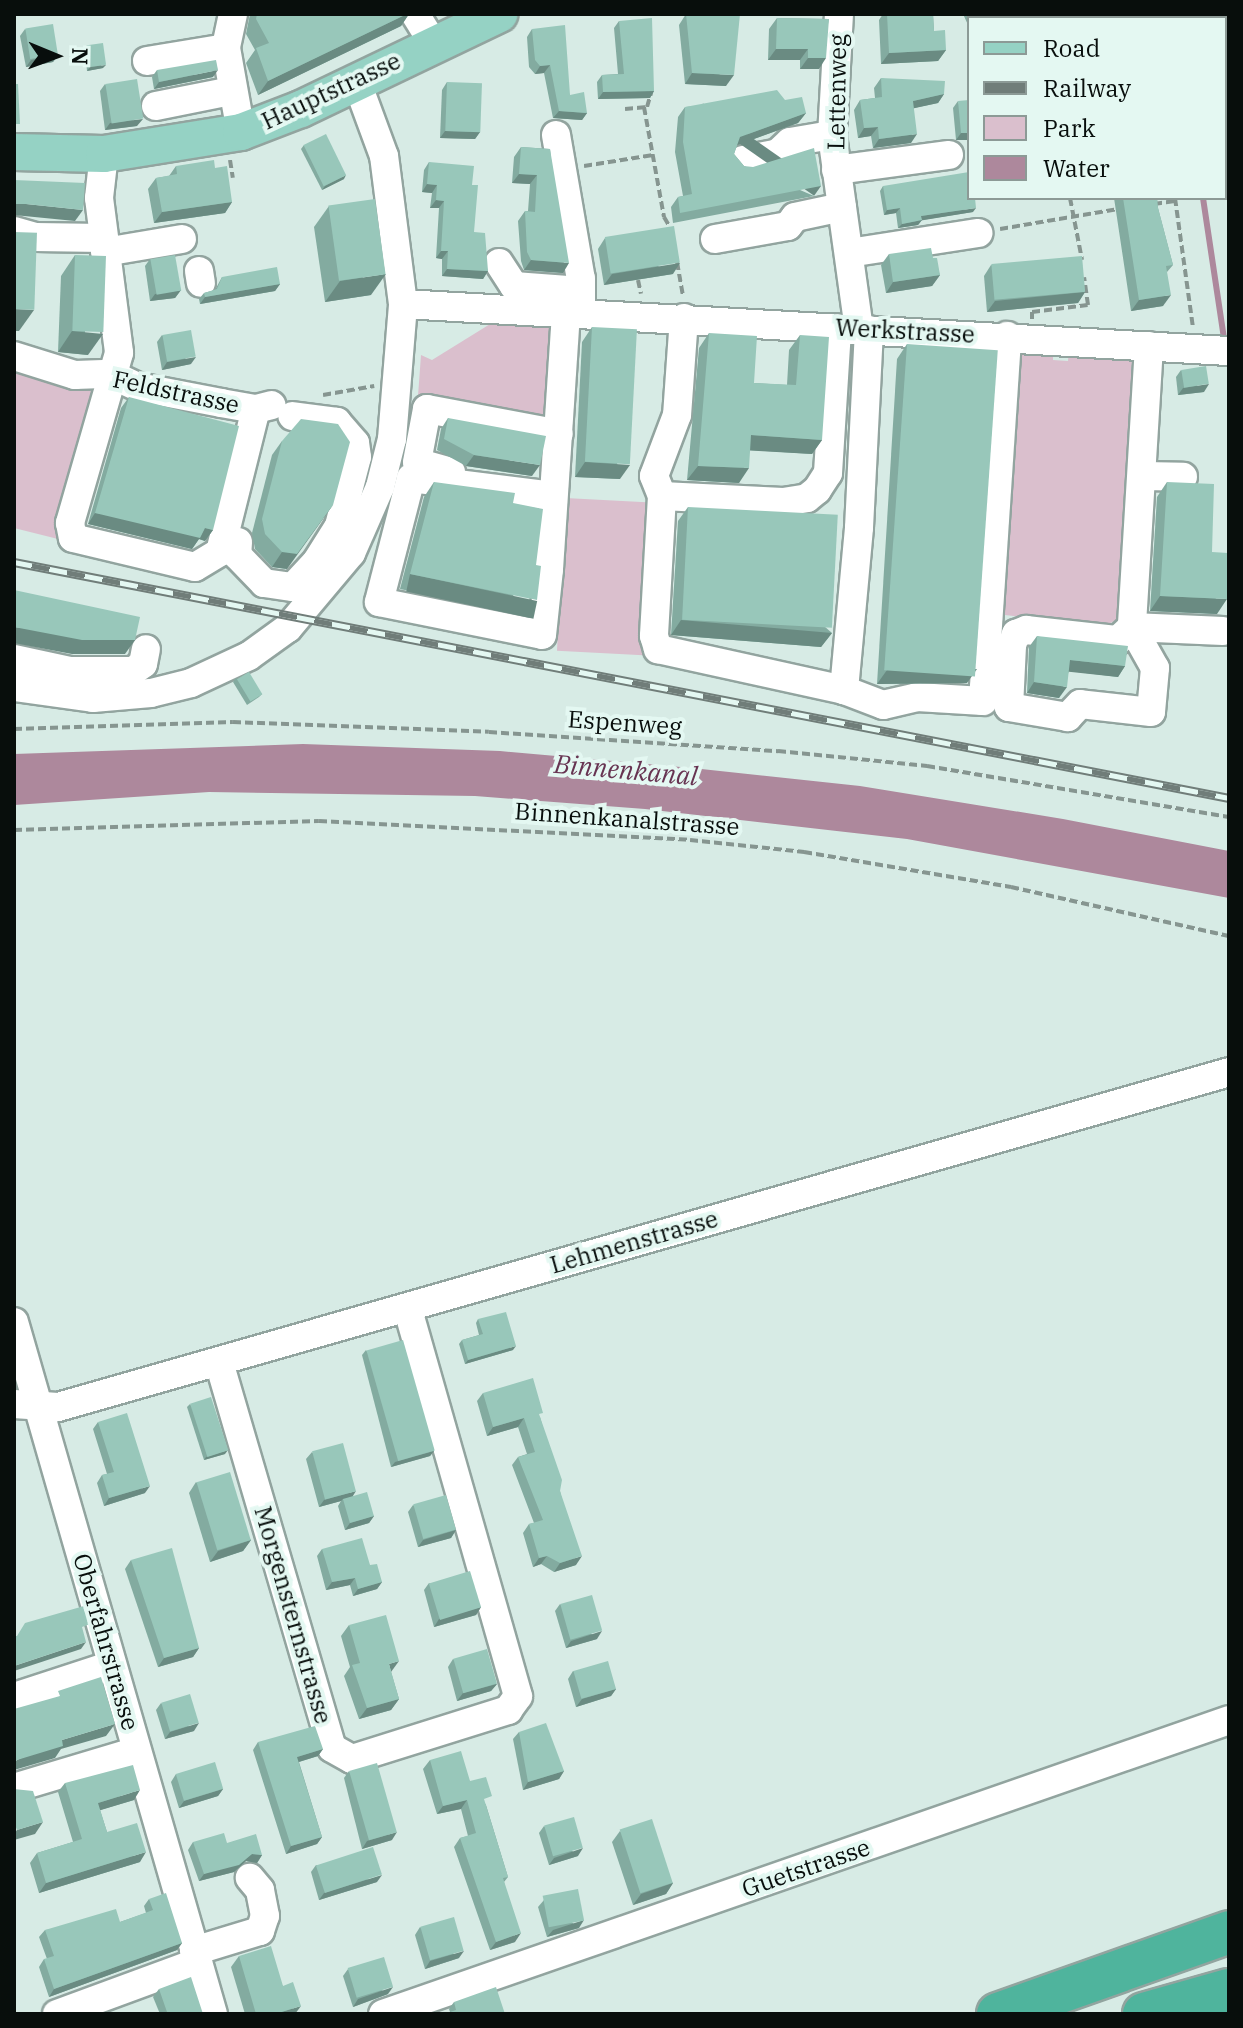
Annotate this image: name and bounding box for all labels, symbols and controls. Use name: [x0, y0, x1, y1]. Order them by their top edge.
north arrow: [16, 16, 96, 96]
legend: [967, 16, 1227, 200]
text: Road: [1043, 32, 1100, 64]
street label: Lettenweg: [822, 34, 852, 150]
street label: Hauptstrasse: [257, 46, 405, 136]
text: N: [66, 47, 95, 65]
text: Railway: [1043, 72, 1131, 104]
text: Park: [1043, 112, 1095, 144]
text: Water: [1043, 152, 1110, 184]
street label: Werkstrasse: [835, 313, 975, 349]
street label: Feldstrasse: [110, 365, 242, 419]
street label: Espenweg: [567, 705, 683, 741]
water label: Binnenkanal: [553, 748, 699, 792]
street label: Binnenkanalstrasse: [514, 797, 740, 841]
street label: Lehmenstrasse: [547, 1204, 721, 1280]
street label: Morgensternstrasse: [248, 1503, 338, 1727]
street label: Oberfahrstrasse: [67, 1550, 145, 1734]
street label: Guetstrasse: [738, 1833, 874, 1903]

